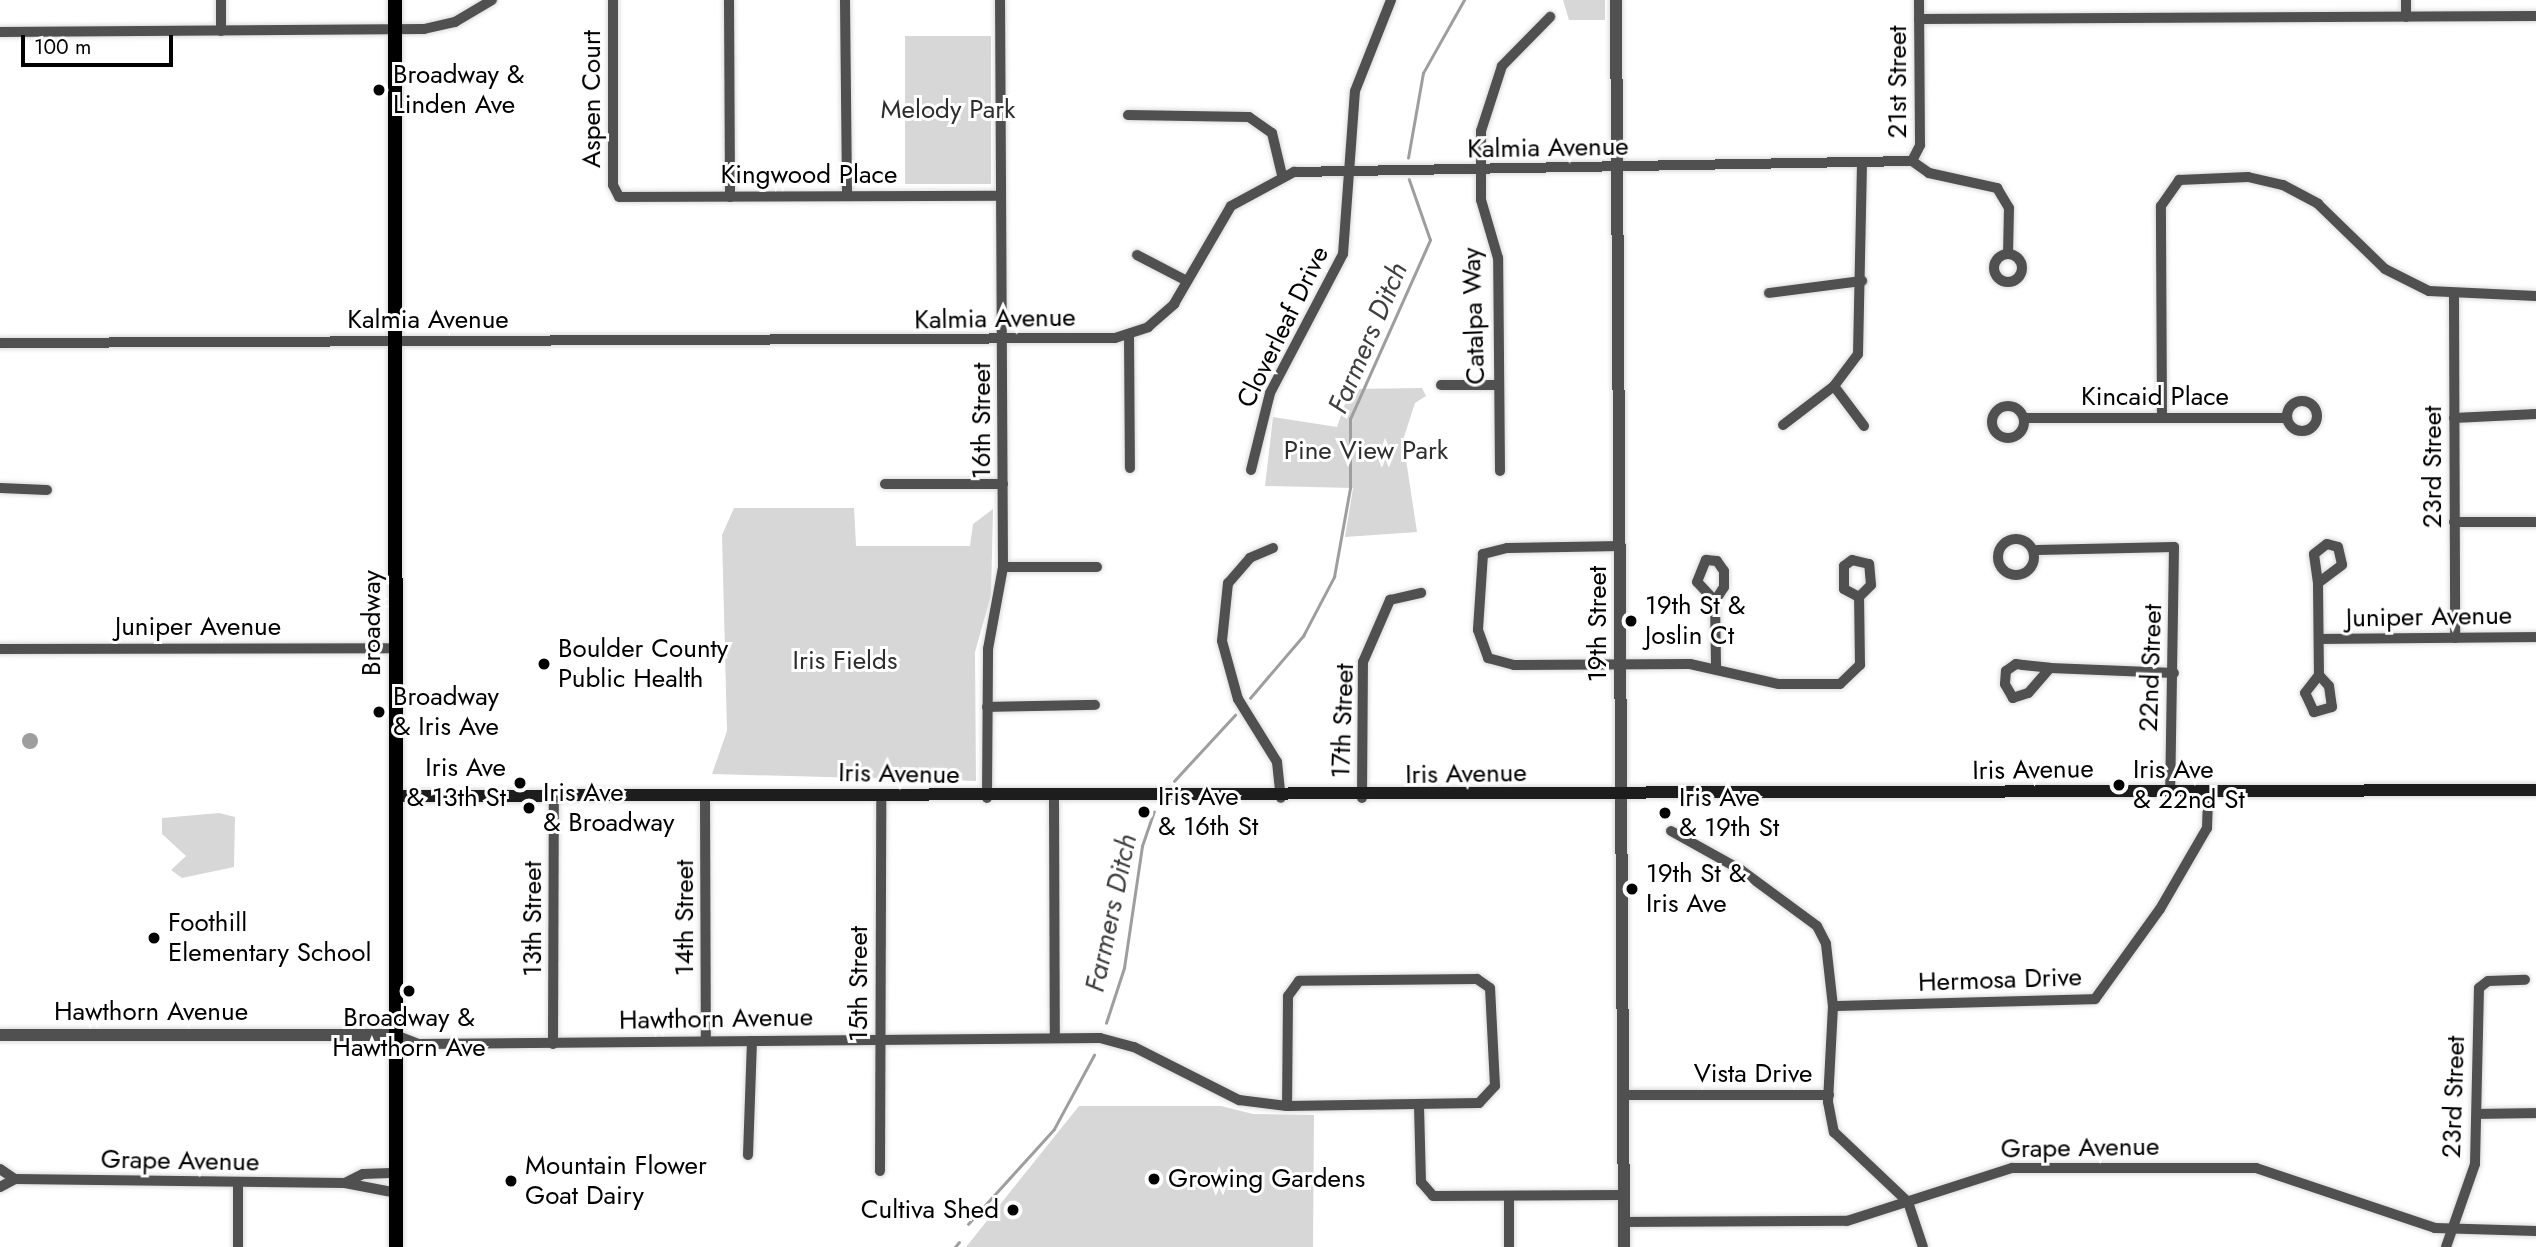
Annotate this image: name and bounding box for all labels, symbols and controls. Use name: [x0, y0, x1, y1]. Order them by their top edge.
scale bar: [24, 21, 177, 65]
street label: 21st Street: [1882, 25, 1914, 139]
street label: Aspen Court: [576, 30, 608, 168]
text: 100 m: [34, 32, 91, 62]
place label: Broadway & Linden Ave: [393, 59, 524, 120]
marker: Broadway & Linden Ave: [371, 82, 387, 98]
park label: Melody Park: [880, 94, 1016, 126]
street label: Kalmia Avenue: [1467, 131, 1629, 165]
street label: Kingwood Place: [721, 159, 897, 191]
street label: Cloverleaf Drive: [1230, 241, 1336, 413]
street label: Catalpa Way: [1456, 247, 1492, 385]
water label: Farmers Ditch: [1321, 257, 1415, 419]
street label: Kalmia Avenue: [914, 302, 1076, 336]
street label: Kalmia Avenue: [347, 304, 509, 336]
street label: 16th Street: [966, 363, 998, 479]
street label: Kincaid Place: [2081, 381, 2229, 413]
street label: 23rd Street: [2417, 406, 2449, 528]
park label: Pine View Park: [1284, 435, 1448, 467]
street label: 19th Street: [1582, 566, 1614, 682]
street label: Broadway: [356, 570, 388, 676]
place label: 19th St & Joslin Ct: [1645, 590, 1745, 652]
street label: Juniper Avenue: [2346, 600, 2512, 634]
street label: 22nd Street: [2133, 604, 2169, 732]
street label: Juniper Avenue: [115, 611, 281, 643]
marker: 19th St & Joslin Ct: [1623, 613, 1639, 629]
place label: Boulder County Public Health: [558, 633, 728, 694]
park label: Iris Fields: [793, 645, 897, 677]
marker: Boulder County Public Health: [536, 656, 552, 672]
street label: 17th Street: [1325, 663, 1361, 779]
place label: Broadway & Iris Ave: [393, 681, 499, 742]
marker: Broadway & Iris Ave: [371, 704, 387, 720]
place label: Iris Ave & 13th St: [407, 752, 506, 814]
street label: Iris Avenue: [1972, 753, 2094, 787]
place label: Iris Ave & 22nd St: [2133, 754, 2245, 816]
street label: Iris Avenue: [838, 757, 960, 791]
street label: Iris Avenue: [1405, 757, 1527, 791]
marker: Iris Ave & 13th St: [512, 775, 528, 791]
place label: Iris Ave & Broadway: [543, 777, 674, 838]
marker: Iris Ave & 22nd St: [2111, 777, 2127, 793]
place label: Iris Ave & 16th St: [1158, 781, 1258, 842]
place label: Iris Ave & 19th St: [1679, 782, 1779, 844]
marker: Iris Ave & Broadway: [521, 800, 537, 816]
marker: Iris Ave & 16th St: [1136, 804, 1152, 820]
marker: Iris Ave & 19th St: [1657, 805, 1673, 821]
water label: Farmers Ditch: [1078, 831, 1144, 995]
place label: 19th St & Iris Ave: [1646, 858, 1746, 920]
street label: 14th Street: [669, 860, 701, 976]
street label: 13th Street: [517, 861, 549, 977]
marker: 19th St & Iris Ave: [1624, 881, 1640, 897]
place label: Foothill Elementary School: [168, 907, 371, 968]
street label: 15th Street: [843, 926, 875, 1042]
marker: Foothill Elementary School: [146, 930, 162, 946]
street label: Hermosa Drive: [1918, 962, 2082, 998]
marker: Broadway & Hawthorn Ave: [401, 983, 417, 999]
street label: Hawthorn Avenue: [54, 996, 248, 1028]
place label: Broadway & Hawthorn Ave: [332, 1002, 486, 1064]
street label: Hawthorn Avenue: [619, 1002, 813, 1036]
street label: 23rd Street: [2436, 1035, 2472, 1159]
street label: Vista Drive: [1694, 1058, 1812, 1090]
street label: Grape Avenue: [2000, 1131, 2160, 1165]
street label: Grape Avenue: [100, 1144, 260, 1178]
place label: Mountain Flower Goat Dairy: [525, 1150, 707, 1212]
place label: Growing Gardens: [1168, 1163, 1365, 1195]
marker: Growing Gardens: [1146, 1171, 1162, 1187]
marker: Mountain Flower Goat Dairy: [503, 1173, 519, 1189]
place label: Cultiva Shed: [861, 1194, 999, 1226]
marker: Cultiva Shed: [1005, 1202, 1021, 1218]

